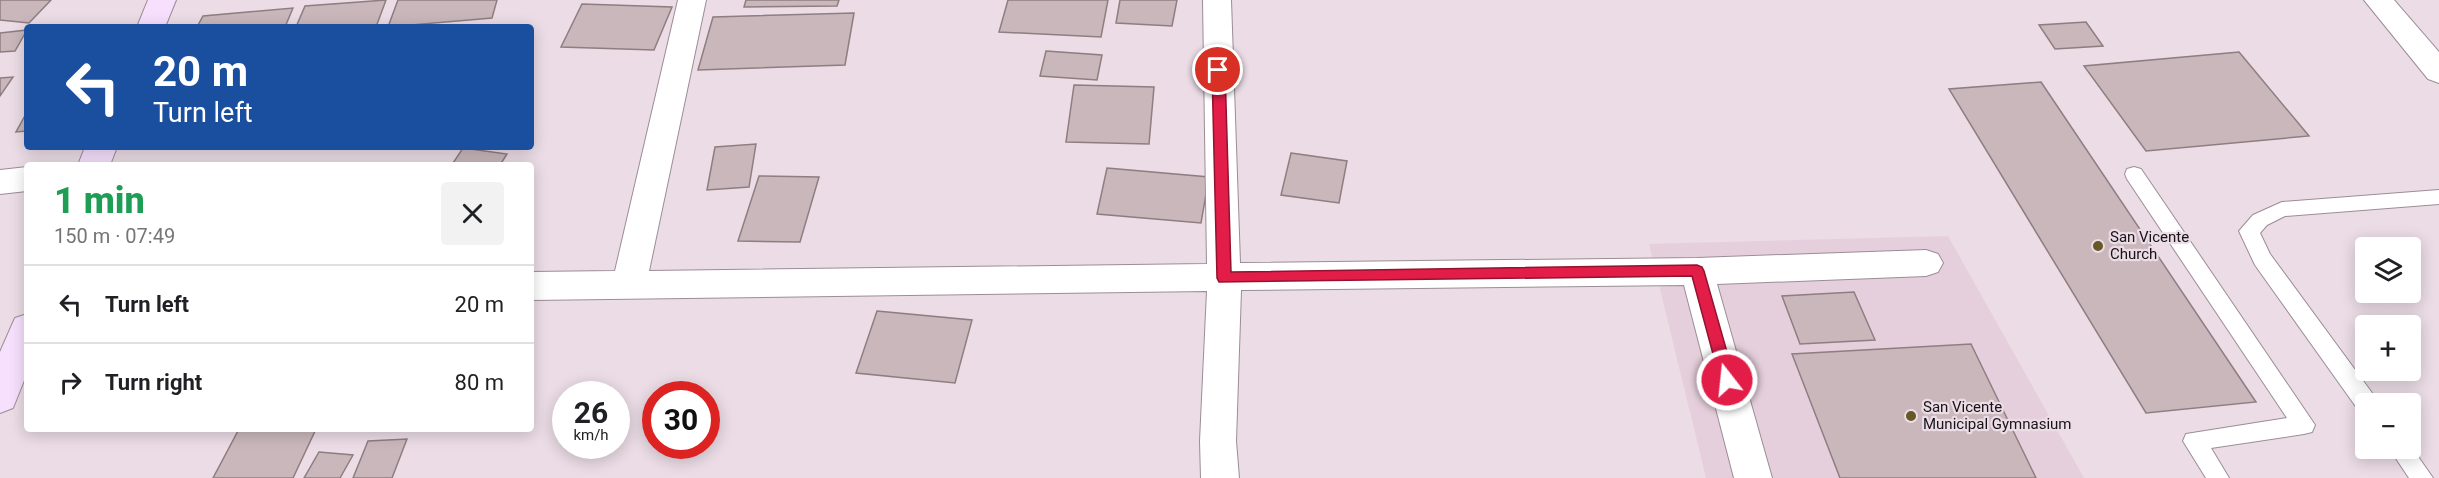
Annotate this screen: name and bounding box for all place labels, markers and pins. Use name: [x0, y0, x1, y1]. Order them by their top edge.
pin: [1192, 44, 1243, 95]
place label: San Vicente Church: [2110, 228, 2189, 263]
marker: San Vicente Church: [2091, 239, 2105, 253]
place label: San Vicente Municipal Gymnasium: [1923, 398, 2071, 433]
marker: San Vicente Municipal Gymnasium: [1904, 409, 1918, 423]

